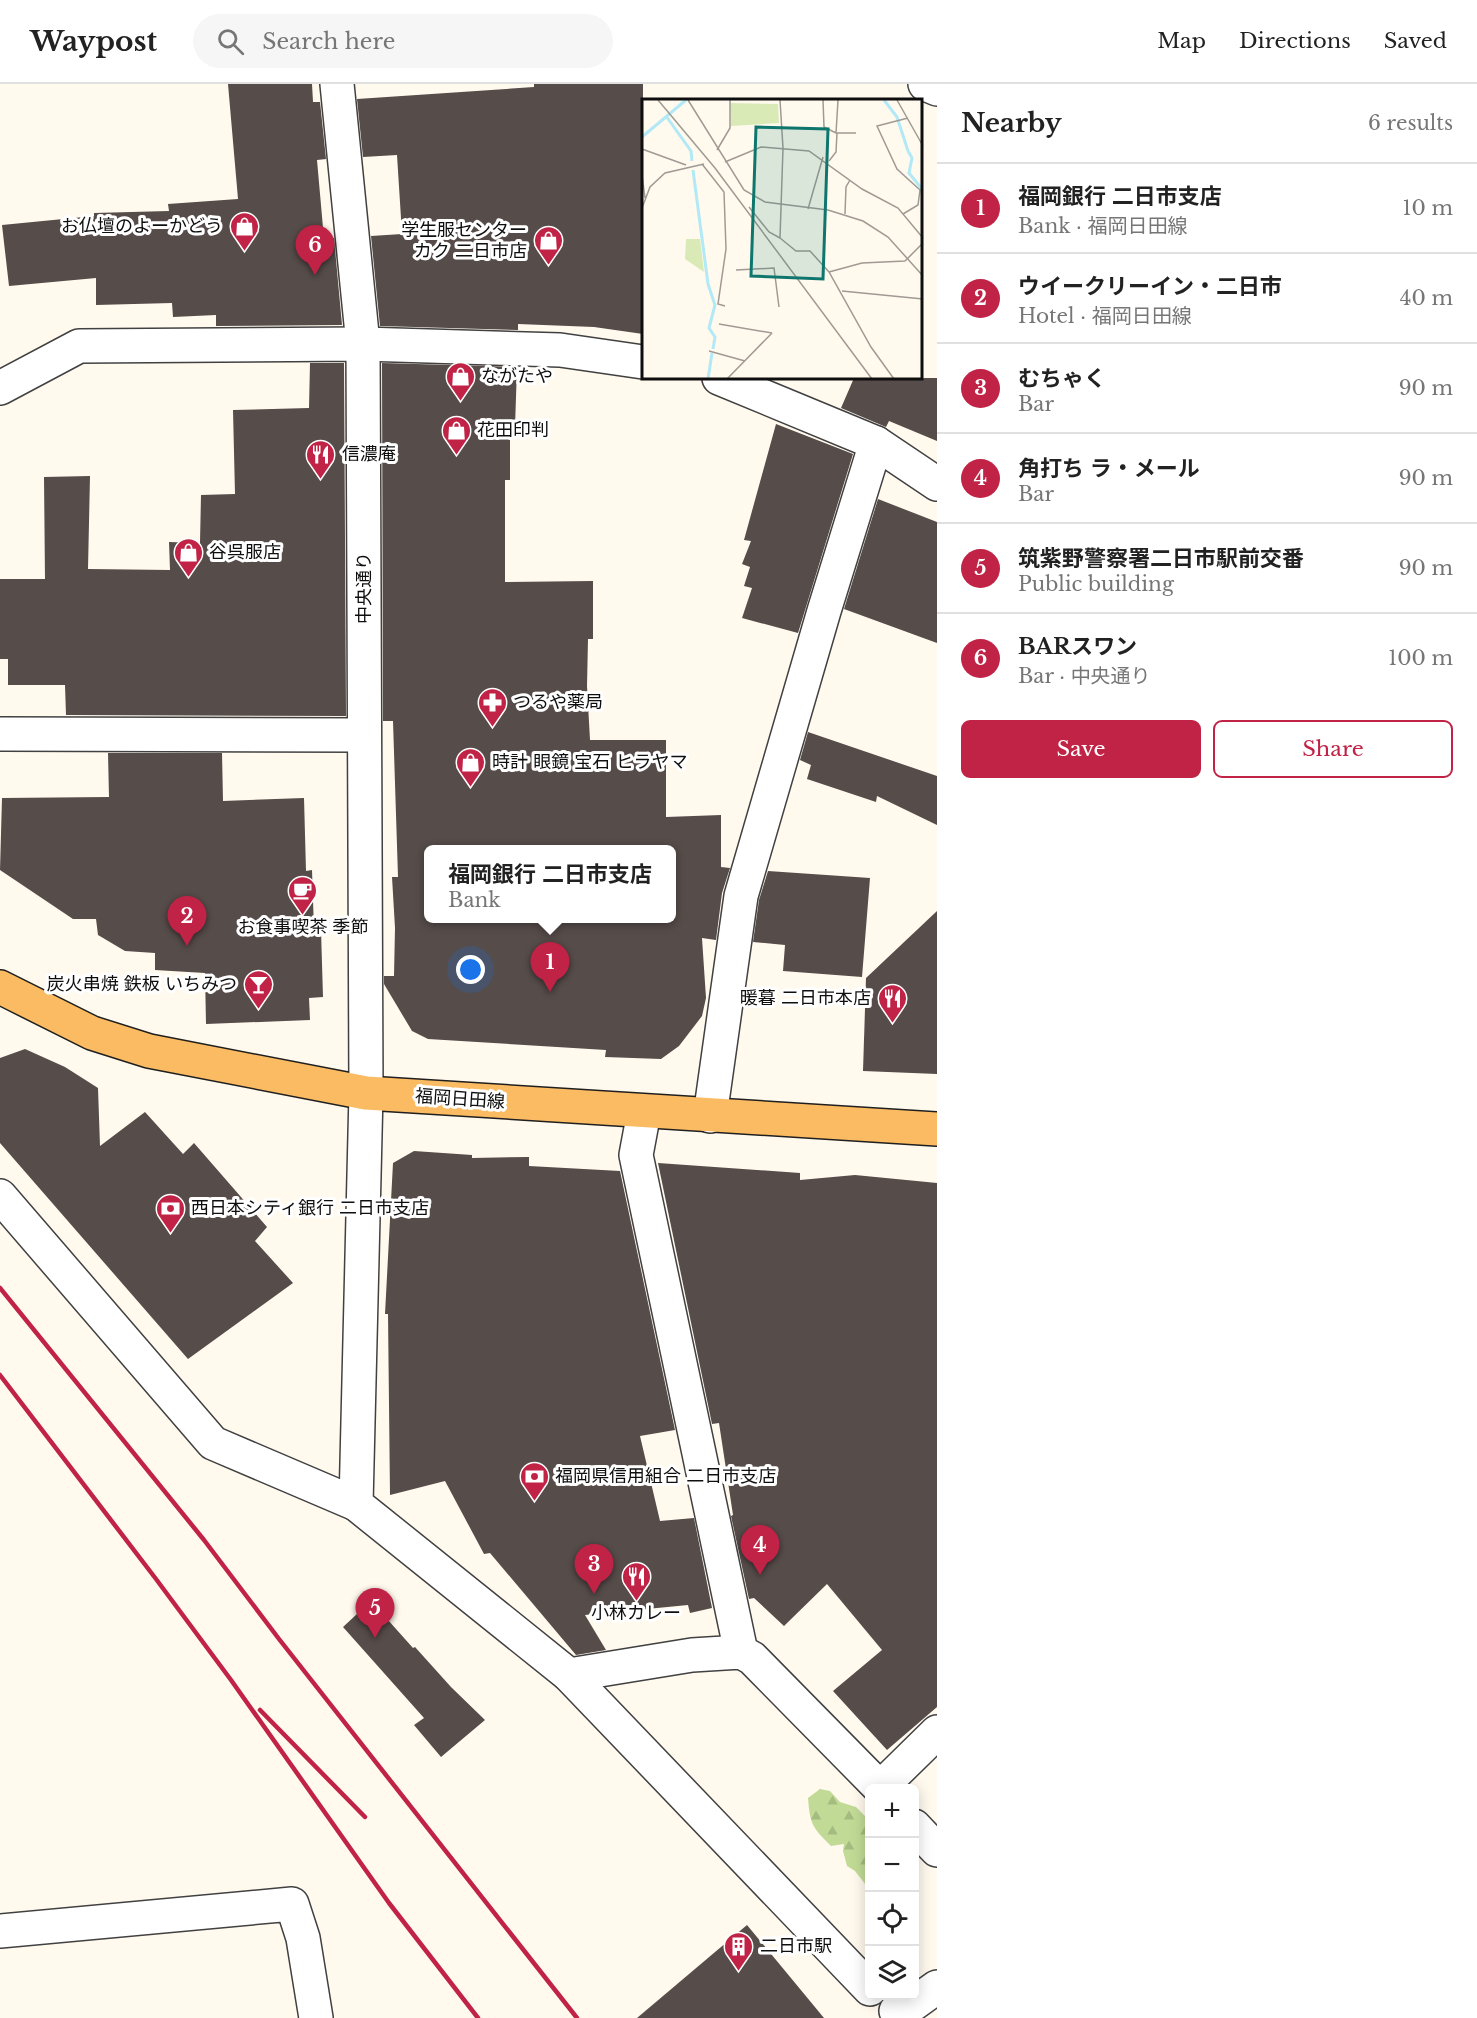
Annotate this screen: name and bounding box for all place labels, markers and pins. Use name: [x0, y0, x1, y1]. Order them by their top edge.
shop icon: お仏壇のよーかどう: [228, 210, 260, 252]
place label: お仏壇のよーかどう: [61, 215, 223, 237]
place label: 学生服センター カク 二日市店: [401, 219, 527, 262]
shop icon: 学生服センター カク 二日市店: [532, 224, 564, 266]
pin: 6: [296, 226, 334, 275]
shop icon: ながたや: [444, 360, 476, 402]
place label: ながたや: [481, 365, 553, 387]
shop icon: 花田印判: [440, 414, 472, 456]
place label: 花田印判: [477, 419, 549, 441]
restaurant icon: 信濃庵: [305, 438, 337, 480]
place label: 信濃庵: [342, 443, 396, 465]
shop icon: 谷呉服店: [172, 536, 204, 578]
place label: 谷呉服店: [209, 541, 281, 563]
pharmacy icon: つるや薬局: [476, 686, 508, 728]
place label: つるや薬局: [513, 691, 603, 713]
shop icon: 時計 眼鏡 宝石 ヒラヤマ: [455, 746, 487, 788]
place label: 時計 眼鏡 宝石 ヒラヤマ: [492, 751, 688, 773]
cafe icon: お食事喫茶 季節: [287, 874, 319, 916]
pin: 2: [168, 896, 207, 946]
place label: お食事喫茶 季節: [237, 916, 369, 938]
pin: 1: [530, 942, 570, 992]
bar icon: 炭火串焼 鉄板 いちみつ: [242, 968, 274, 1010]
place label: 炭火串焼 鉄板 いちみつ: [47, 973, 237, 995]
restaurant icon: 暖暮 二日市本店: [876, 982, 908, 1024]
place label: 暖暮 二日市本店: [740, 987, 871, 1009]
bank icon: 西日本シティ銀行 二日市支店: [154, 1192, 186, 1234]
place label: 西日本シティ銀行 二日市支店: [191, 1197, 429, 1219]
bank icon: 福岡県信用組合 二日市支店: [518, 1460, 550, 1502]
place label: 福岡県信用組合 二日市支店: [555, 1465, 776, 1487]
pin: 4: [740, 1526, 780, 1575]
pin: 3: [574, 1544, 614, 1594]
restaurant icon: 小林カレー: [620, 1560, 652, 1602]
pin: 5: [356, 1588, 394, 1638]
place label: 小林カレー: [591, 1602, 681, 1624]
building icon: 二日市駅: [723, 1930, 755, 1972]
place label: 二日市駅: [760, 1935, 832, 1957]

